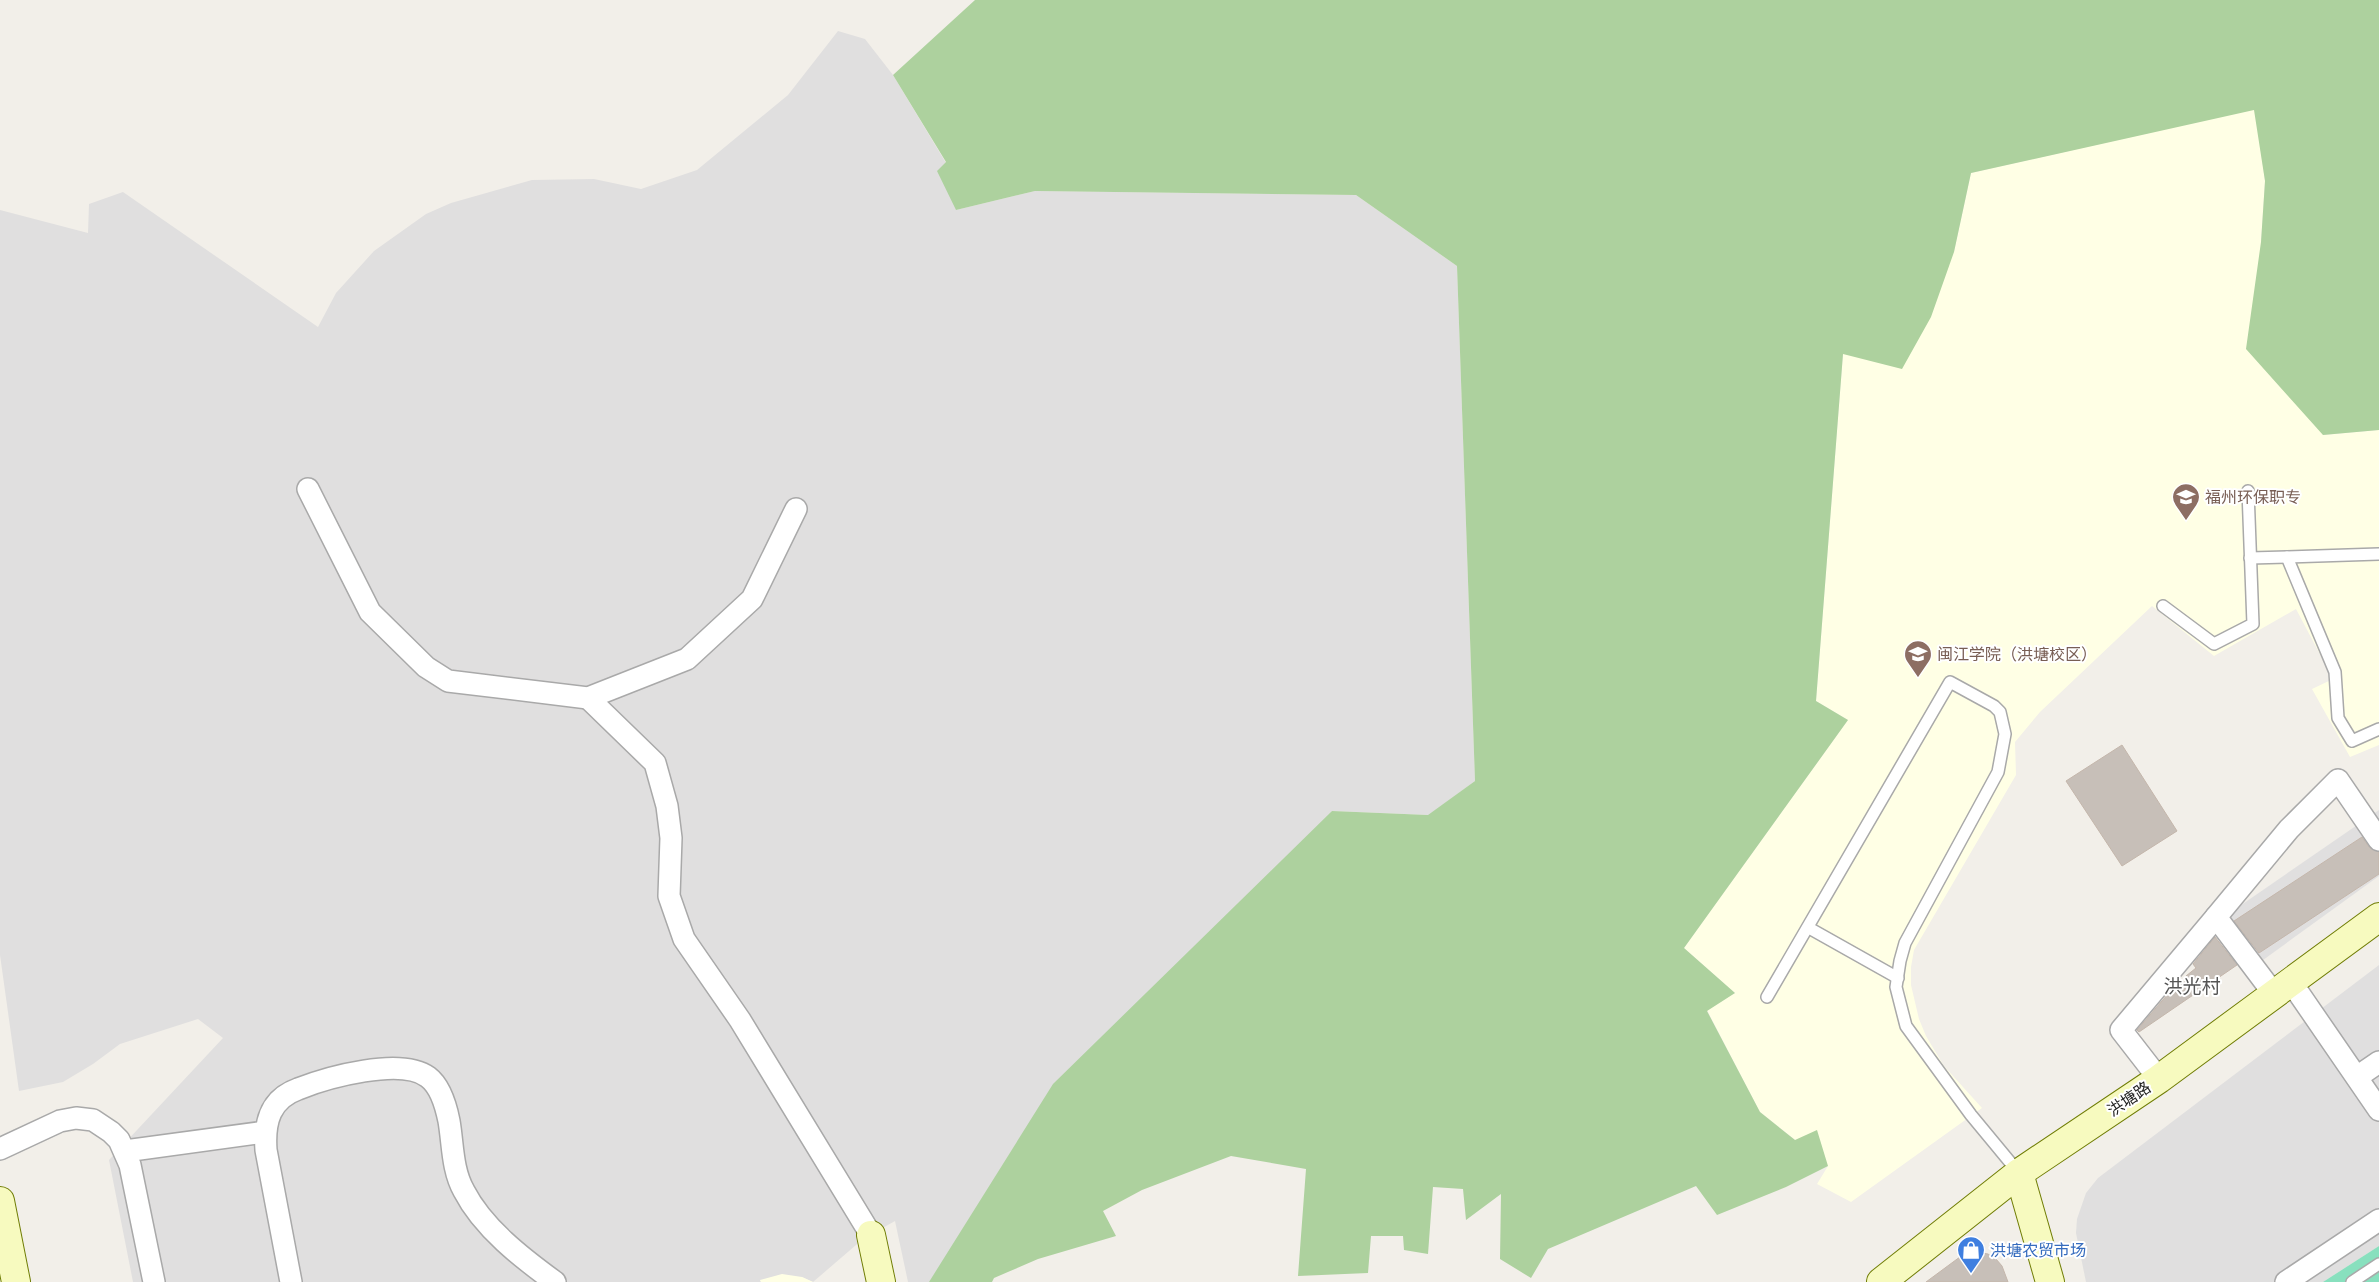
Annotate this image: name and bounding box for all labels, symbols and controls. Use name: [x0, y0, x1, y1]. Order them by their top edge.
school or university icon: 福州环保职专: [2171, 482, 2201, 521]
place label: 福州环保职专: [2205, 488, 2301, 507]
school or university icon: 闽江学院（洪塘校区）: [1903, 639, 1933, 678]
place label: 闽江学院（洪塘校区）: [1937, 645, 2097, 664]
district label: 洪光村: [2163, 975, 2221, 997]
street label: 洪塘路: [2104, 1078, 2154, 1120]
shop icon: 洪塘农贸市场: [1956, 1235, 1986, 1274]
place label: 洪塘农贸市场: [1990, 1241, 2086, 1260]

